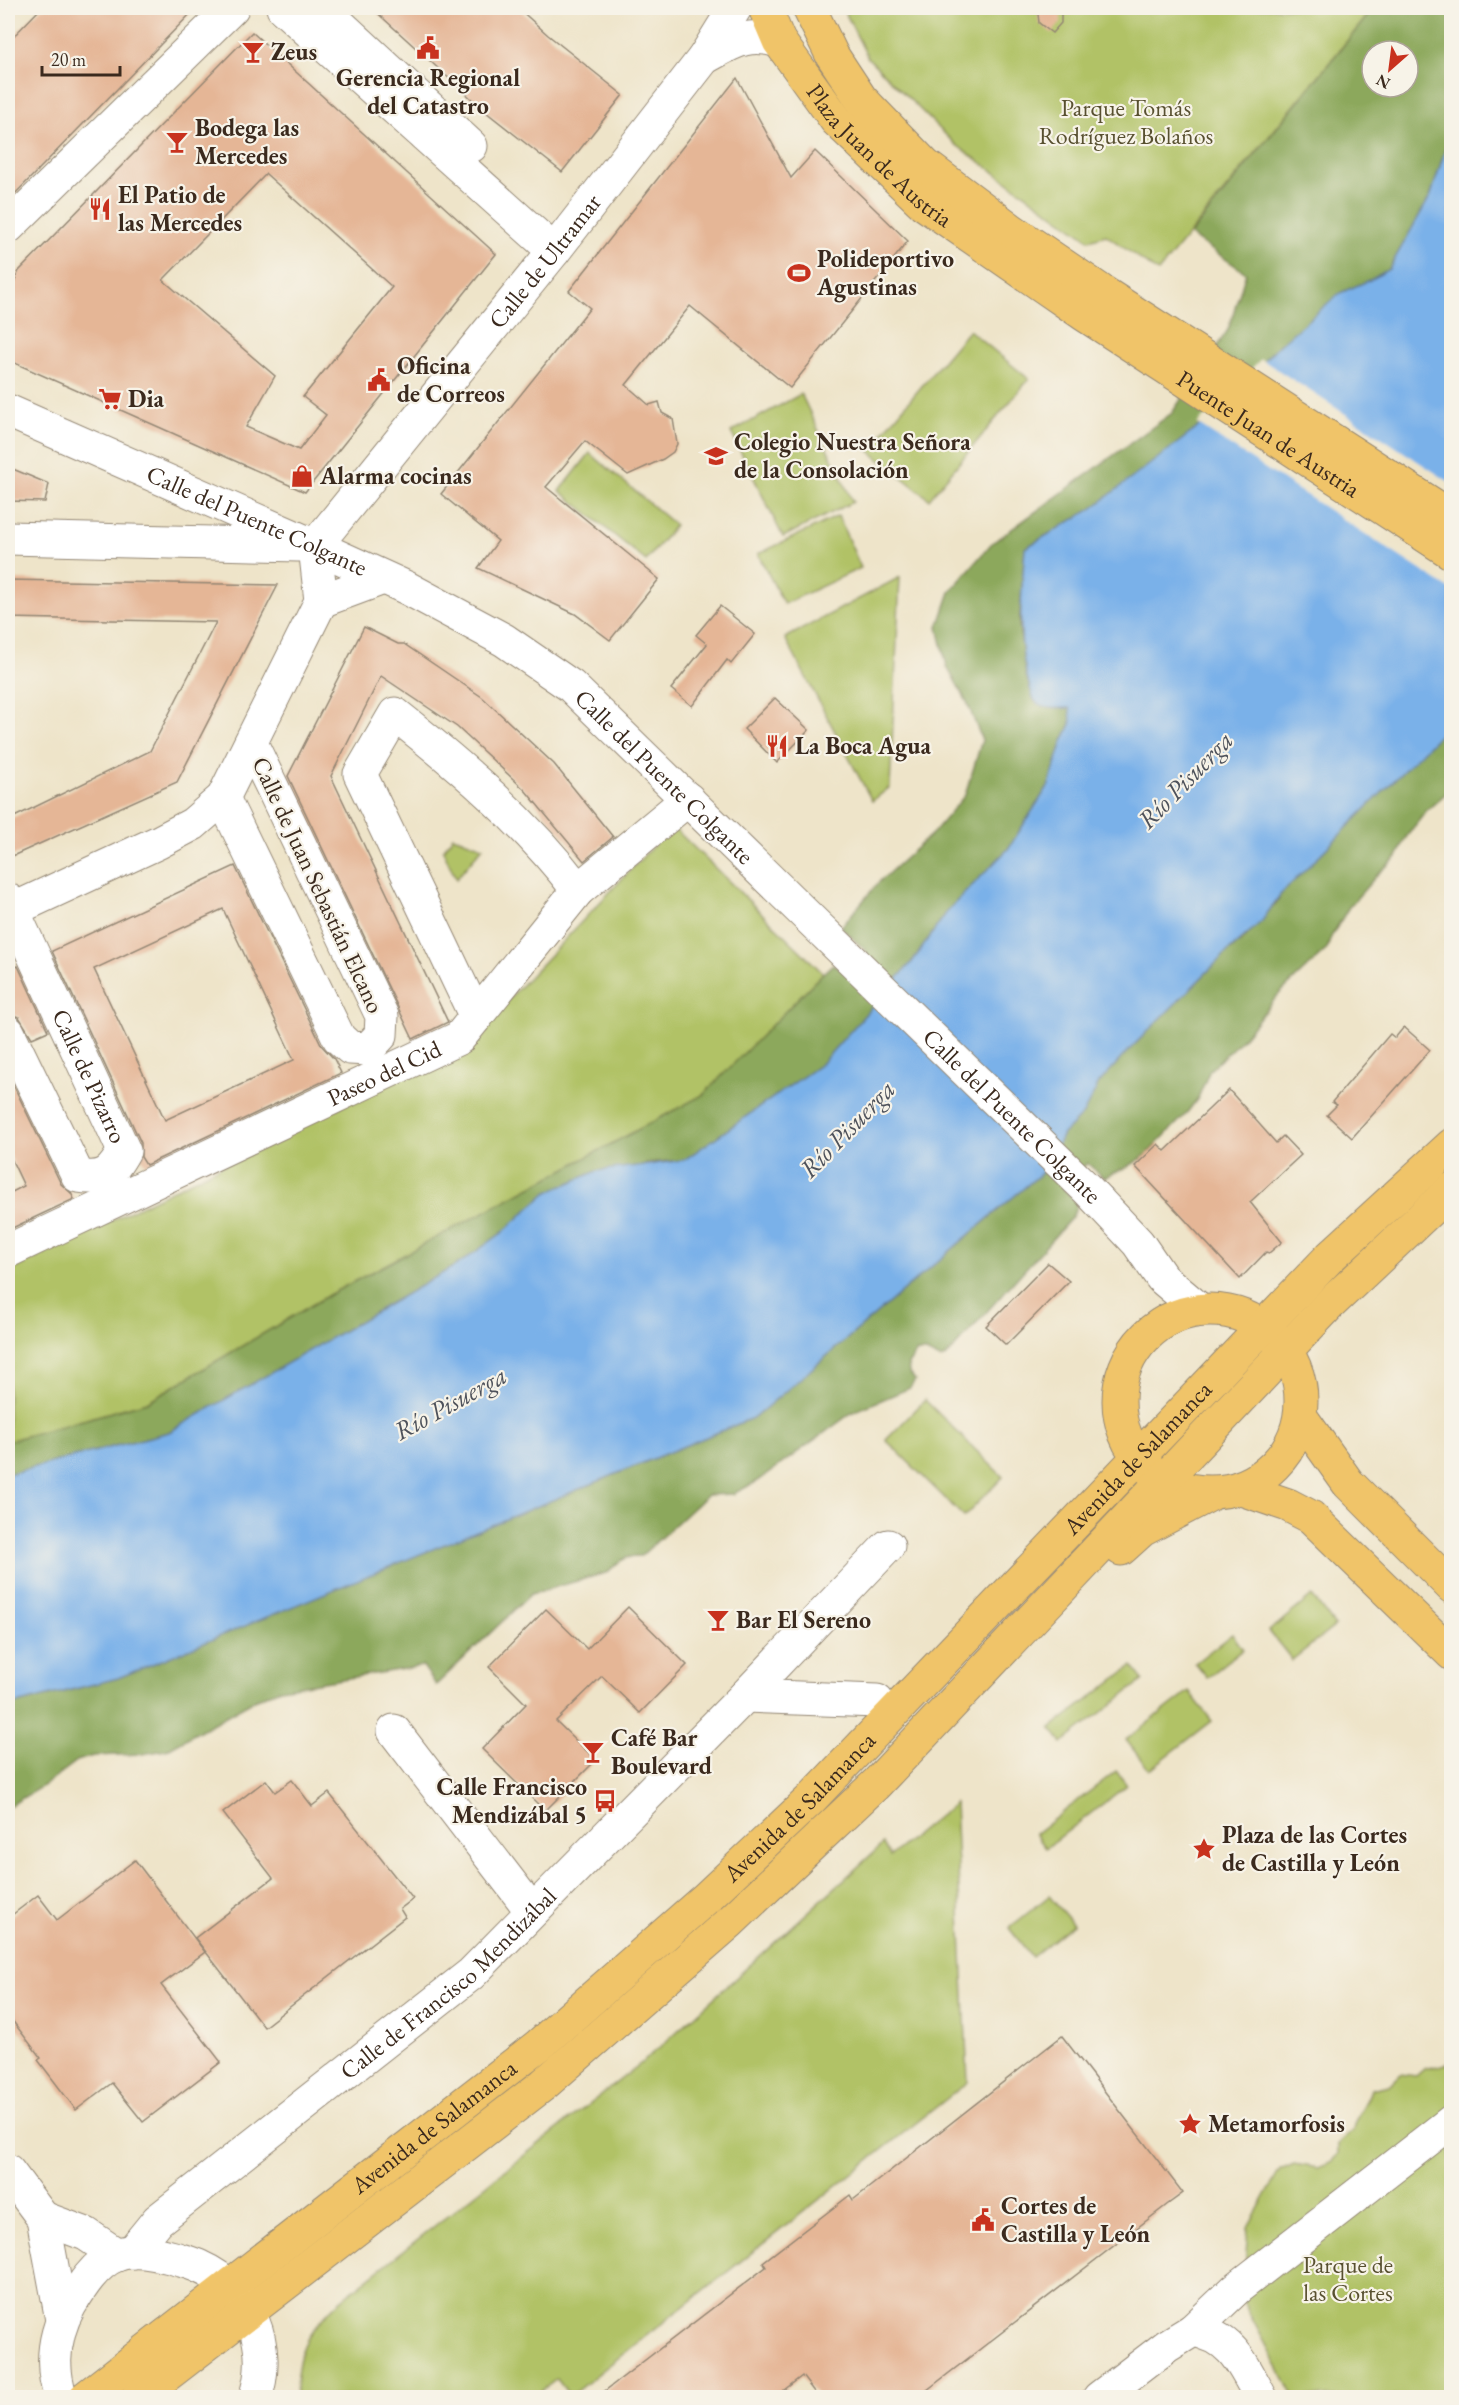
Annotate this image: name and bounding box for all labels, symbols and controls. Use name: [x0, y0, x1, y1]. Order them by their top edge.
public building icon: Gerencia Regional del Catastro: [415, 35, 441, 61]
place label: Zeus: [271, 36, 317, 67]
scale bar: [42, 39, 120, 77]
bar icon: Zeus: [240, 39, 266, 65]
north arrow: [1360, 39, 1420, 99]
text: 20 m: [51, 48, 86, 71]
place label: Gerencia Regional del Catastro: [336, 62, 520, 121]
text: N: [1373, 69, 1394, 94]
street label: Plaza Juan de Austria: [800, 77, 959, 234]
park label: Parque Tomás Rodríguez Bolaños: [1039, 92, 1213, 151]
place label: Bodega las Mercedes: [195, 112, 299, 171]
bar icon: Bodega las Mercedes: [164, 129, 190, 155]
place label: El Patio de las Mercedes: [118, 179, 242, 238]
street label: Calle de Ultramar: [481, 187, 608, 335]
restaurant icon: El Patio de las Mercedes: [87, 196, 113, 222]
place label: Polideportivo Agustinas: [816, 243, 954, 303]
sports icon: Polideportivo Agustinas: [786, 260, 812, 286]
place label: Oficina de Correos: [397, 350, 505, 409]
street label: Puente Juan de Austria: [1171, 363, 1366, 504]
public building icon: Oficina de Correos: [366, 367, 392, 393]
place label: Dia: [128, 383, 164, 414]
supermarket icon: Dia: [97, 386, 123, 412]
place label: Colegio Nuestra Señora de la Consolación: [734, 426, 971, 485]
school or university icon: Colegio Nuestra Señora de la Consolación: [703, 443, 729, 469]
street label: Calle del Puente Colgante: [142, 458, 372, 583]
place label: Alarma cocinas: [319, 460, 472, 491]
shop icon: Alarma cocinas: [289, 463, 315, 489]
street label: Calle del Puente Colgante: [568, 682, 761, 871]
water label: Río Pisuerga: [1130, 724, 1240, 836]
place label: La Boca Agua: [795, 730, 932, 762]
restaurant icon: La Boca Agua: [764, 733, 790, 759]
street label: Calle de Juan Sebastián Elcano: [245, 752, 392, 1018]
street label: Calle de Pizarro: [45, 1004, 134, 1148]
street label: Calle del Puente Colgante: [916, 1022, 1109, 1210]
street label: Paseo del Cid: [322, 1032, 447, 1113]
water label: Río Pisuerga: [792, 1073, 902, 1185]
water label: Río Pisuerga: [387, 1358, 513, 1448]
street label: Avenida de Salamanca: [1055, 1374, 1218, 1542]
place label: Bar El Sereno: [736, 1604, 871, 1635]
bar icon: Bar El Sereno: [705, 1607, 731, 1633]
place label: Café Bar Boulevard: [611, 1722, 713, 1781]
street label: Avenida de Salamanca: [716, 1725, 882, 1889]
bar icon: Café Bar Boulevard: [580, 1739, 606, 1765]
place label: Calle Francisco Mendizábal 5: [437, 1771, 587, 1830]
bus stop icon: Calle Francisco Mendizábal 5: [592, 1788, 618, 1814]
place label: Plaza de las Cortes de Castilla y León: [1222, 1819, 1407, 1879]
place icon: Plaza de las Cortes de Castilla y León: [1191, 1836, 1217, 1862]
street label: Calle de Francisco Mendizábal: [334, 1880, 563, 2086]
street label: Avenida de Salamanca: [344, 2052, 523, 2201]
place label: Metamorfosis: [1208, 2108, 1345, 2139]
place icon: Metamorfosis: [1177, 2111, 1203, 2137]
place label: Cortes de Castilla y León: [1001, 2190, 1151, 2250]
public building icon: Cortes de Castilla y León: [970, 2207, 996, 2233]
park label: Parque de las Cortes: [1303, 2249, 1393, 2308]

